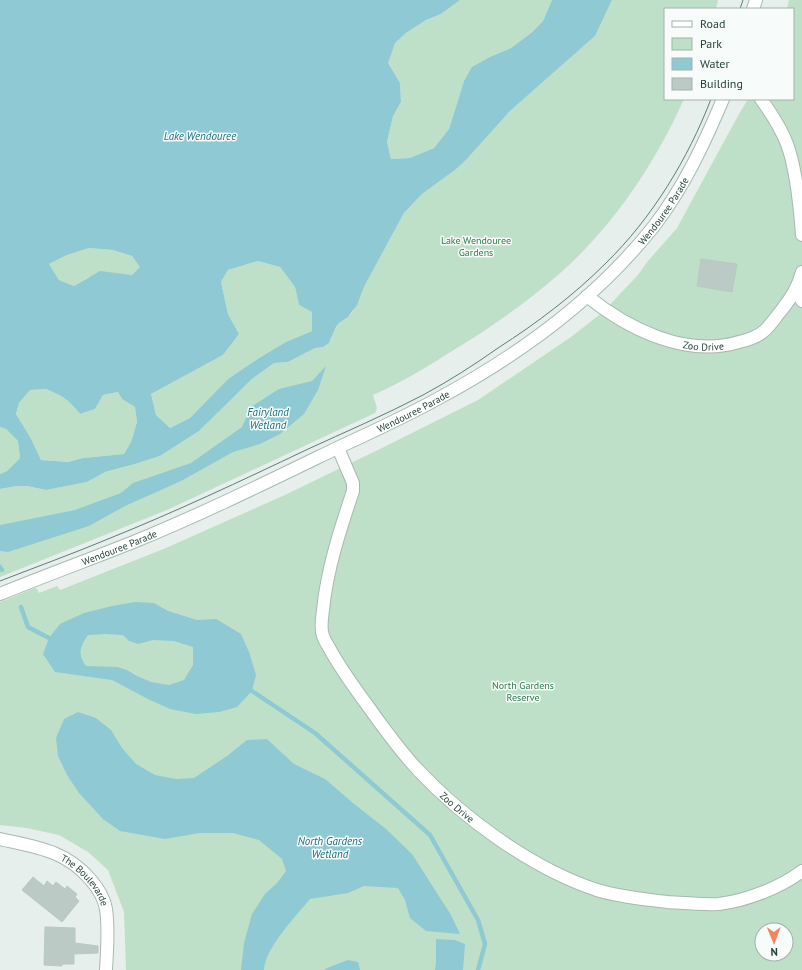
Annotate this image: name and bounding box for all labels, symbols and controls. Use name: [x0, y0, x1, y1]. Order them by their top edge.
legend: [664, 8, 794, 100]
text: Road: [700, 16, 725, 31]
text: Park: [700, 36, 722, 51]
text: Water: [700, 56, 730, 71]
text: Building: [700, 76, 743, 91]
water label: Lake Wendouree: [164, 129, 236, 143]
street label: Wendouree Parade: [635, 175, 691, 247]
park label: Lake Wendouree Gardens: [441, 234, 511, 259]
street label: Zoo Drive: [682, 338, 725, 353]
street label: Wendouree Parade: [375, 387, 452, 435]
water label: Fairyland Wetland: [247, 405, 289, 432]
street label: Wendouree Parade: [80, 527, 159, 568]
park label: North Gardens Reserve: [492, 679, 554, 704]
street label: Zoo Drive: [437, 789, 477, 825]
water label: North Gardens Wetland: [298, 834, 363, 861]
street label: The Boulevarde: [59, 851, 112, 907]
north arrow: [754, 922, 794, 962]
text: N: [770, 945, 778, 959]

